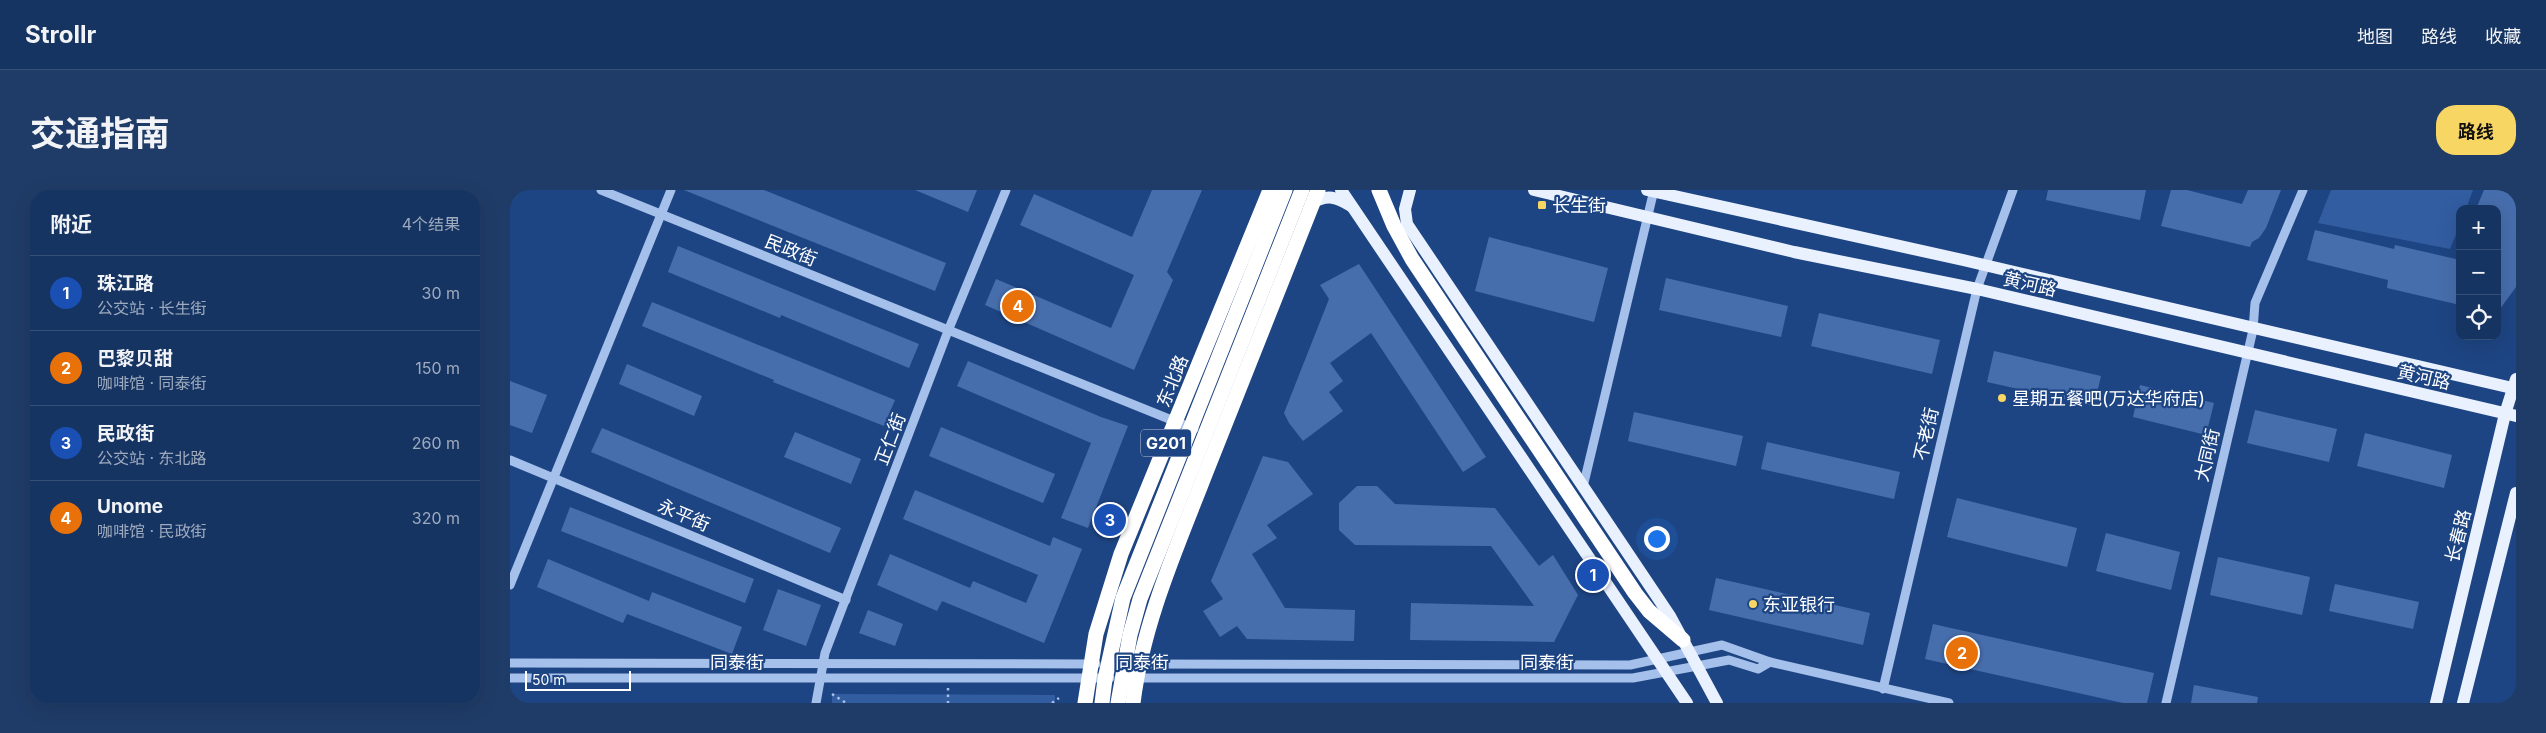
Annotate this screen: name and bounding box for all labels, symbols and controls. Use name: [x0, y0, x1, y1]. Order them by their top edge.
text: Strollr: [25, 20, 96, 49]
text: 地图: [2357, 26, 2393, 47]
text: 路线: [2421, 26, 2457, 47]
text: 收藏: [2485, 26, 2521, 47]
button: 路线: [2436, 105, 2516, 155]
text: 交通指南: [30, 112, 170, 154]
place label: 长生街: [1552, 195, 1606, 216]
marker: 长生街: [1536, 199, 1548, 211]
map controls: [2456, 205, 2501, 340]
button: +: [2456, 205, 2501, 250]
text: 附近: [50, 212, 92, 237]
text: 4个结果: [402, 214, 460, 234]
street label: 民政街: [762, 230, 820, 270]
button: −: [2456, 250, 2501, 295]
street label: 黄河路: [2001, 268, 2059, 300]
text: 珠江路: [97, 272, 154, 295]
text: 1: [63, 283, 69, 303]
text: 30 m: [422, 283, 460, 303]
pin: 4: [1002, 287, 1034, 325]
button: locate: [2456, 295, 2501, 340]
text: 公交站 · 长生街: [97, 298, 207, 318]
text: 巴黎贝甜: [97, 347, 173, 370]
street label: 东北路: [1152, 352, 1192, 410]
text: 2: [61, 358, 71, 378]
text: 150 m: [415, 358, 460, 378]
street label: 黄河路: [2395, 361, 2453, 393]
text: 咖啡馆 · 同泰街: [97, 373, 207, 393]
place label: 星期五餐吧(万达华府店): [2012, 388, 2205, 409]
marker: 星期五餐吧(万达华府店): [1996, 392, 2008, 404]
street label: 不老街: [1910, 405, 1942, 463]
street label: 正仁街: [871, 410, 909, 468]
text: 民政街: [97, 422, 154, 445]
street label: 大同街: [2191, 426, 2223, 484]
road number: G201: [1141, 430, 1191, 456]
text: 3: [61, 433, 71, 453]
text: 260 m: [412, 433, 460, 453]
text: 公交站 · 东北路: [97, 448, 207, 468]
text: Unome: [97, 495, 163, 518]
street label: 永平街: [655, 495, 713, 535]
pin: 3: [1094, 501, 1126, 539]
street label: 长春路: [2441, 507, 2475, 565]
text: 4: [61, 508, 71, 528]
text: 320 m: [412, 508, 460, 528]
text: 咖啡馆 · 民政街: [97, 521, 207, 541]
your location: [1644, 526, 1670, 552]
pin: 1: [1577, 556, 1609, 594]
place label: 东亚银行: [1763, 594, 1835, 615]
marker: 东亚银行: [1747, 598, 1759, 610]
pin: 2: [1946, 634, 1978, 672]
street label: 同泰街: [710, 652, 764, 673]
street label: 同泰街: [1115, 652, 1169, 673]
street label: 同泰街: [1520, 652, 1574, 673]
scale bar: [525, 668, 631, 691]
text: 50 m: [532, 671, 566, 688]

